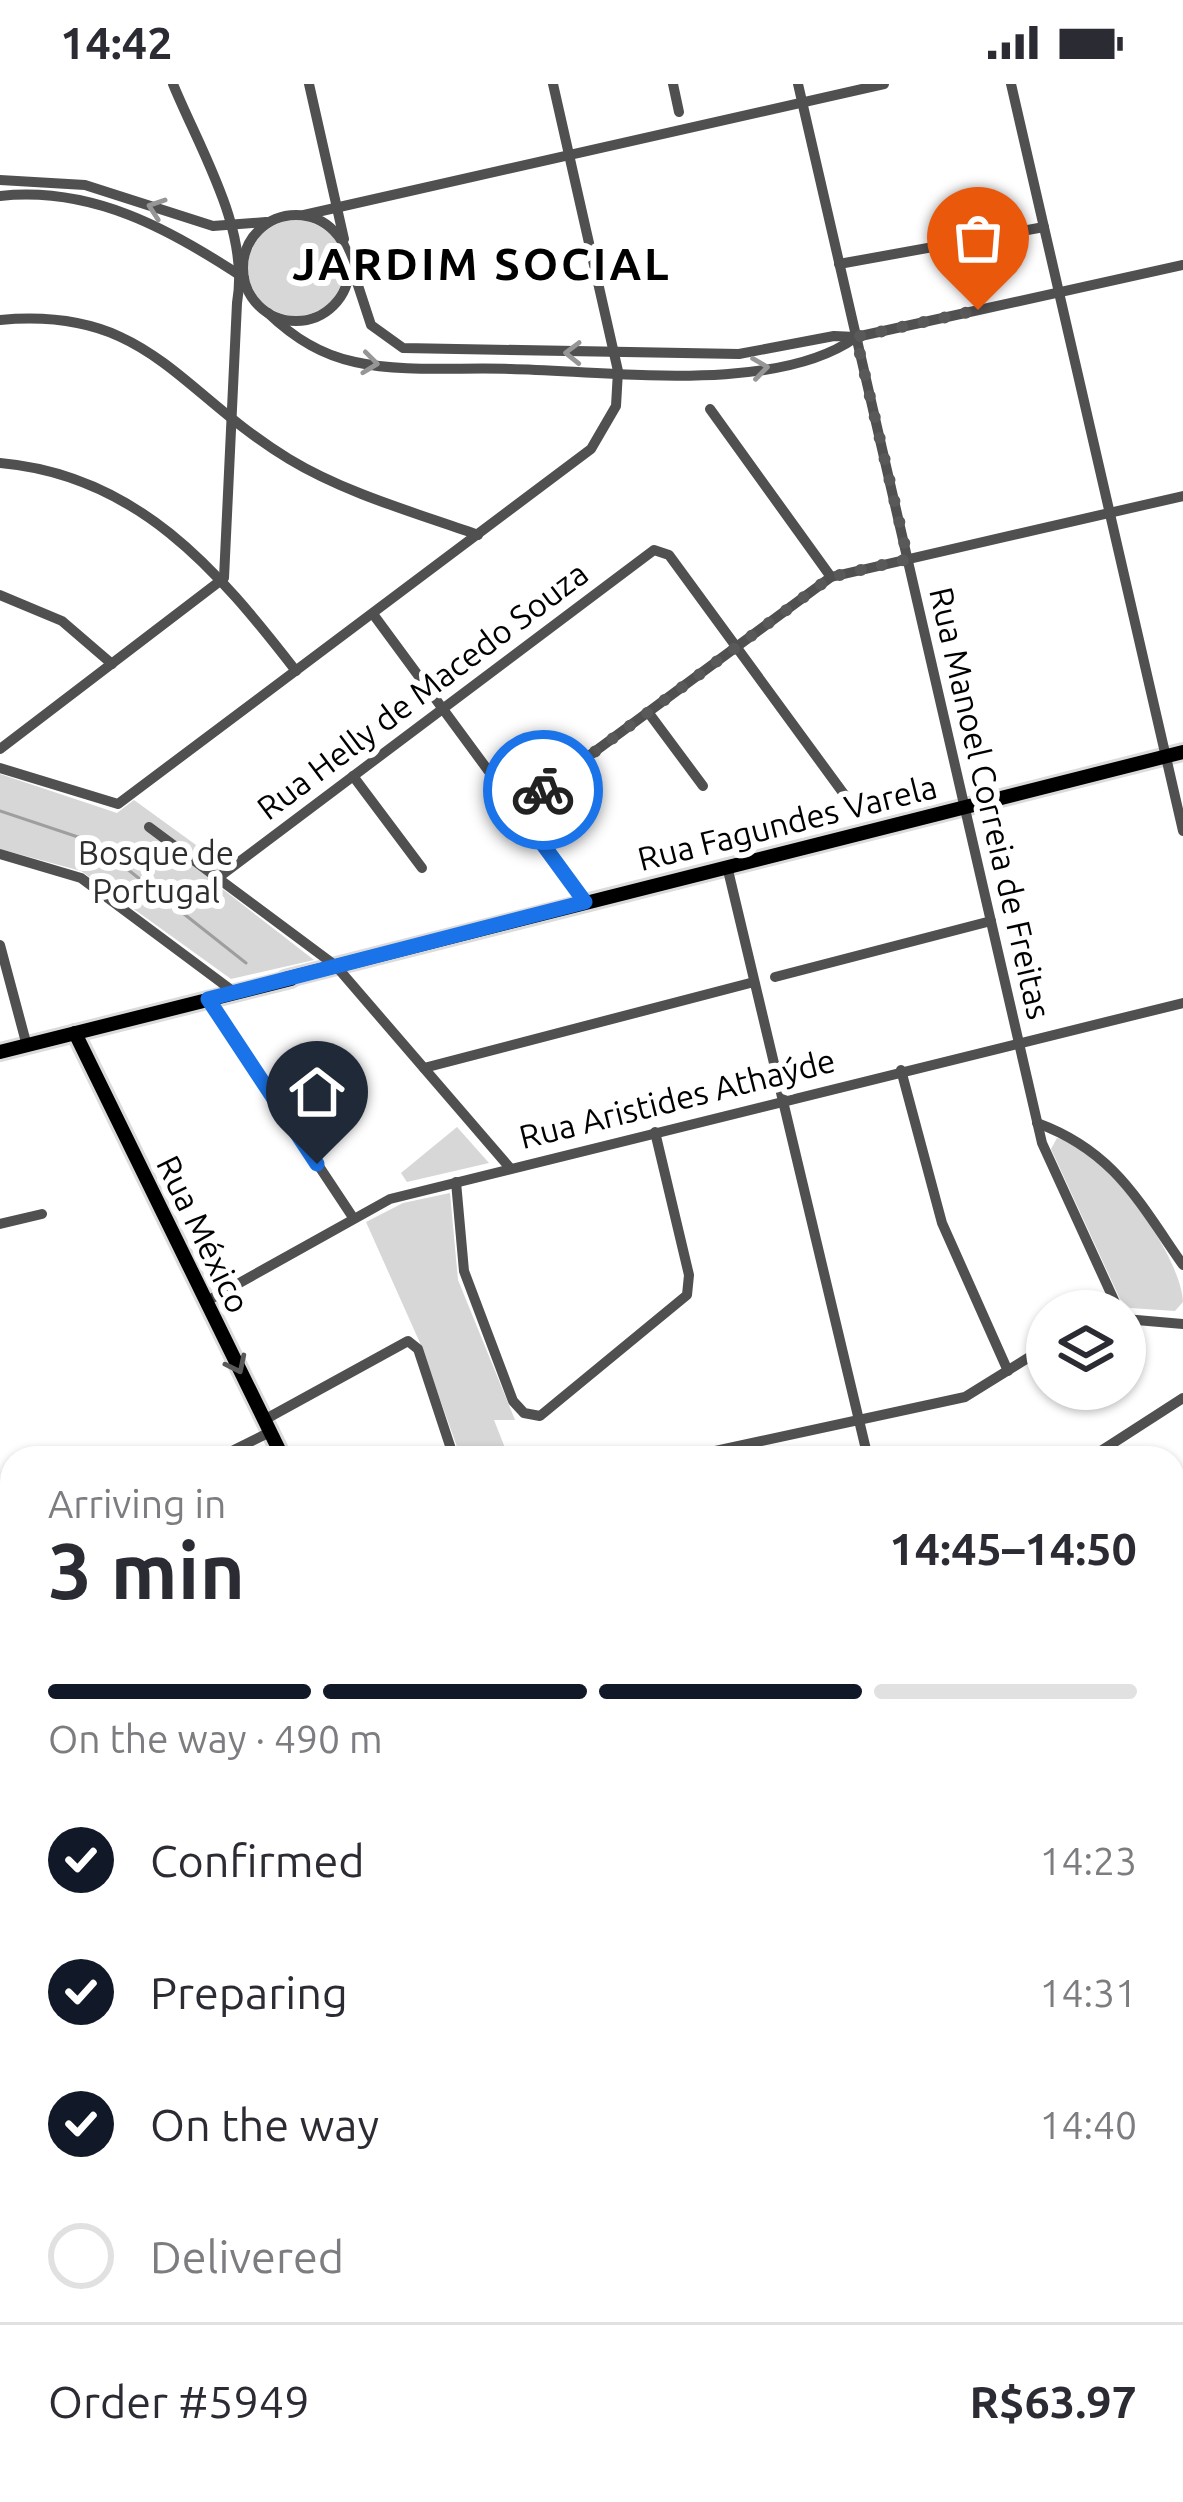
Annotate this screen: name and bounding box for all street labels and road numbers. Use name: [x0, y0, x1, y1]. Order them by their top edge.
street label: Rua Helly de Macedo Souza: [250, 554, 594, 826]
street label: Rua Manoel Correia de Freitas: [923, 583, 1059, 1023]
street label: Rua Fagundes Varela: [634, 767, 940, 877]
street label: Rua Aristides Athaýde: [515, 1041, 839, 1155]
street label: Rua México: [150, 1149, 258, 1319]

